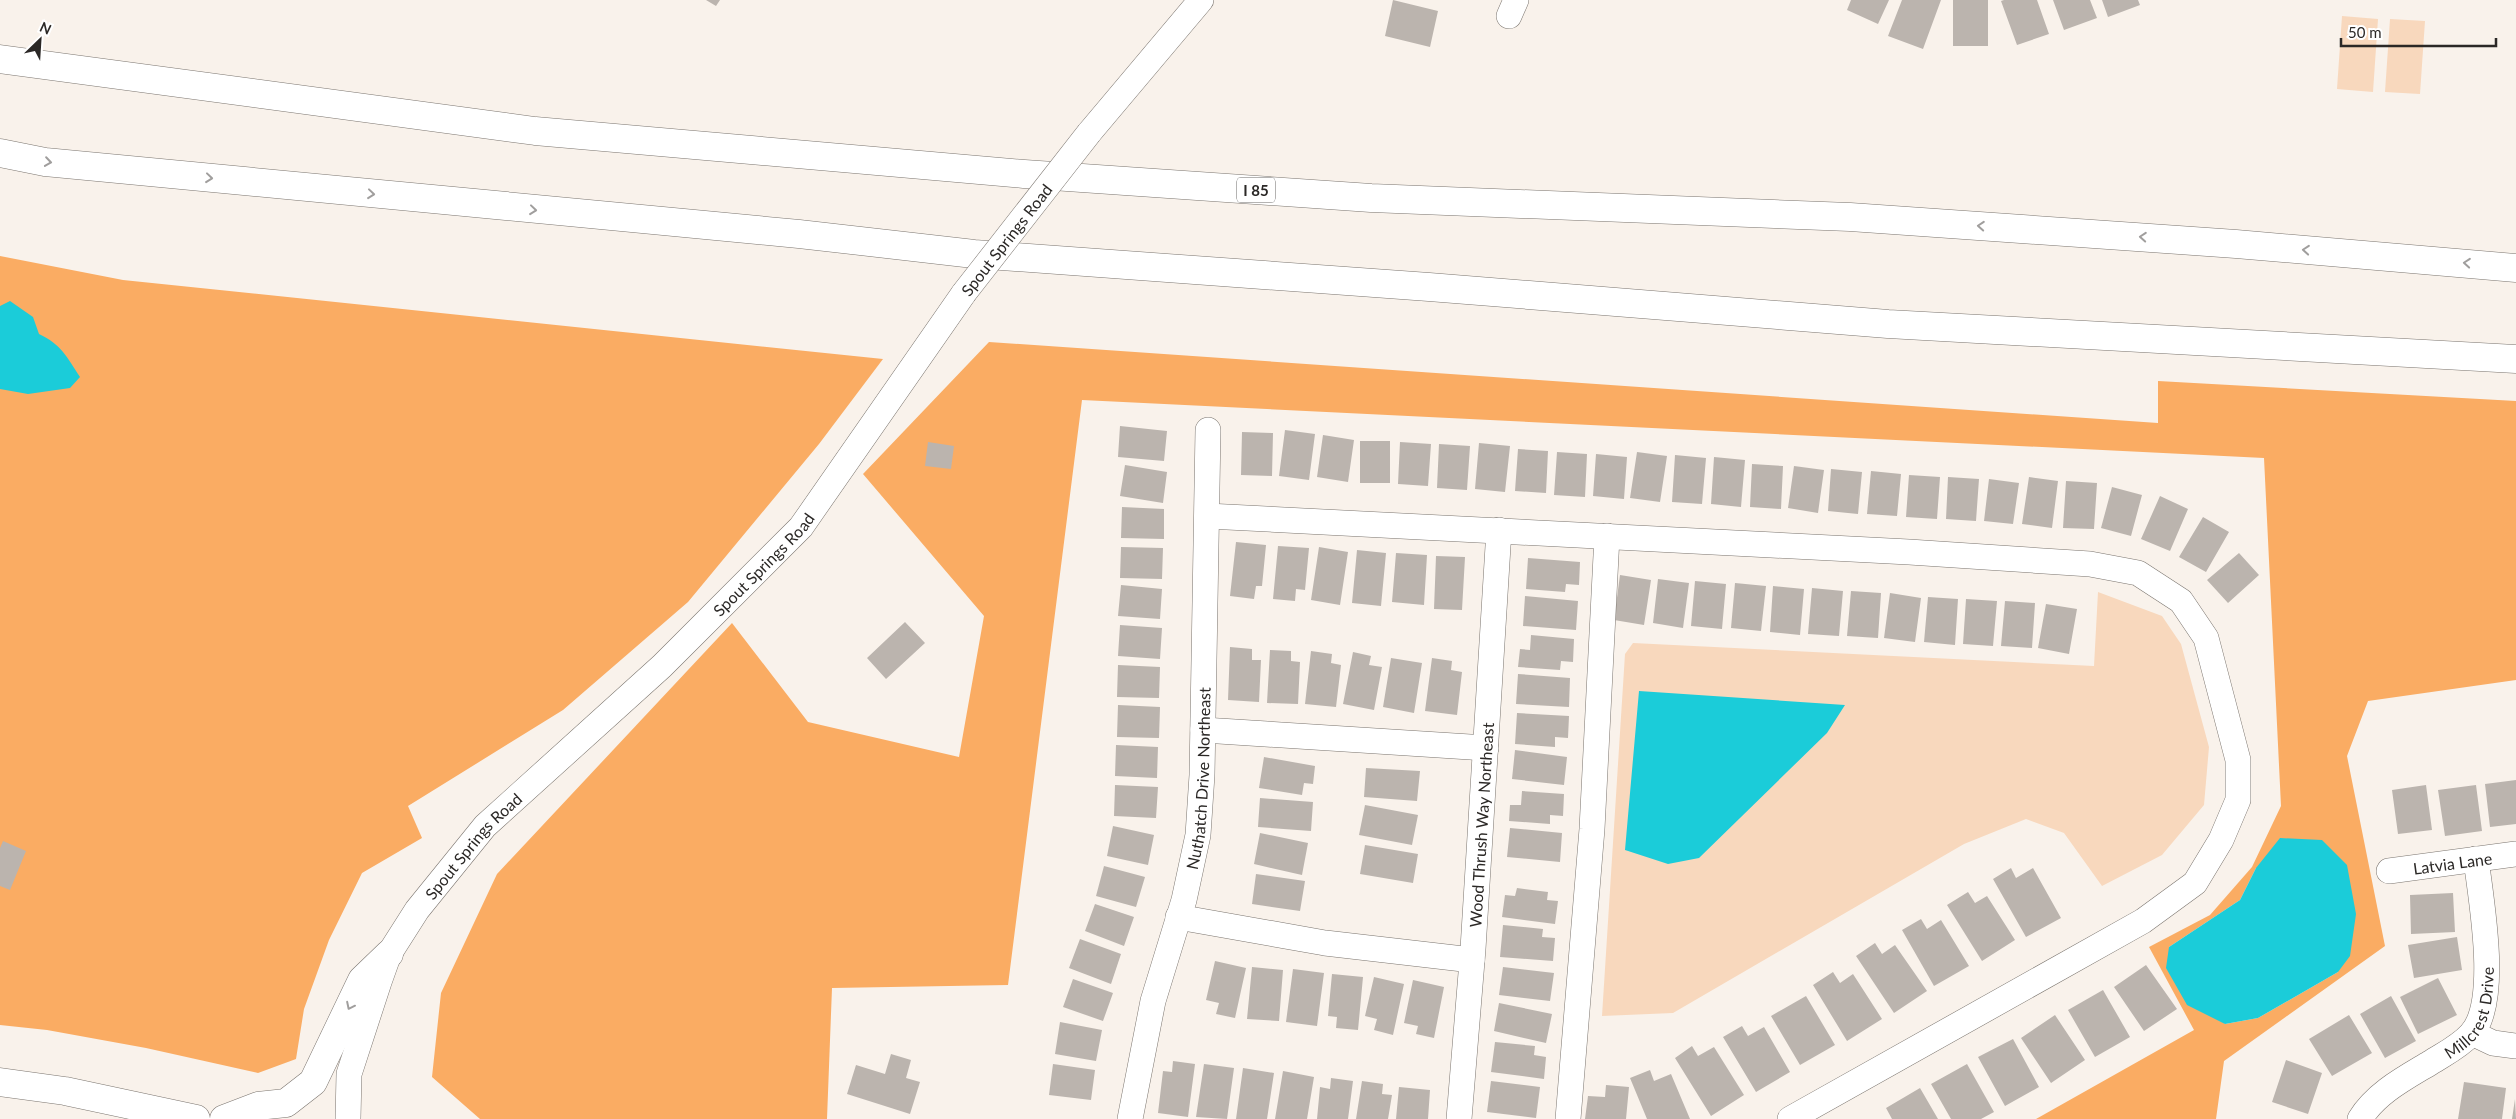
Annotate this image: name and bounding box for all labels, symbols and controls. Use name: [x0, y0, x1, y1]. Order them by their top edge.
north arrow: [15, 15, 65, 65]
scale bar: [2341, 15, 2496, 47]
text: N: [37, 18, 54, 38]
text: 50 m: [2348, 23, 2382, 41]
one-way arrow: [43, 157, 52, 167]
one-way arrow: [206, 173, 214, 184]
road number: I 85: [1237, 178, 1275, 202]
street label: Spout Springs Road: [956, 180, 1055, 299]
one-way arrow: [367, 188, 375, 199]
one-way arrow: [529, 204, 537, 215]
one-way arrow: [1977, 220, 1985, 231]
one-way arrow: [2139, 232, 2147, 243]
one-way arrow: [2301, 244, 2309, 255]
one-way arrow: [2463, 258, 2471, 269]
street label: Spout Springs Road: [709, 509, 818, 619]
street label: Nuthatch Drive Northeast: [1181, 687, 1213, 871]
street label: Wood Thrush Way Northeast: [1465, 722, 1497, 928]
street label: Spout Springs Road: [420, 788, 525, 903]
street label: Latvia Lane: [2412, 848, 2493, 877]
street label: Millcrest Drive: [2440, 967, 2496, 1062]
one-way arrow: [345, 1001, 356, 1010]

